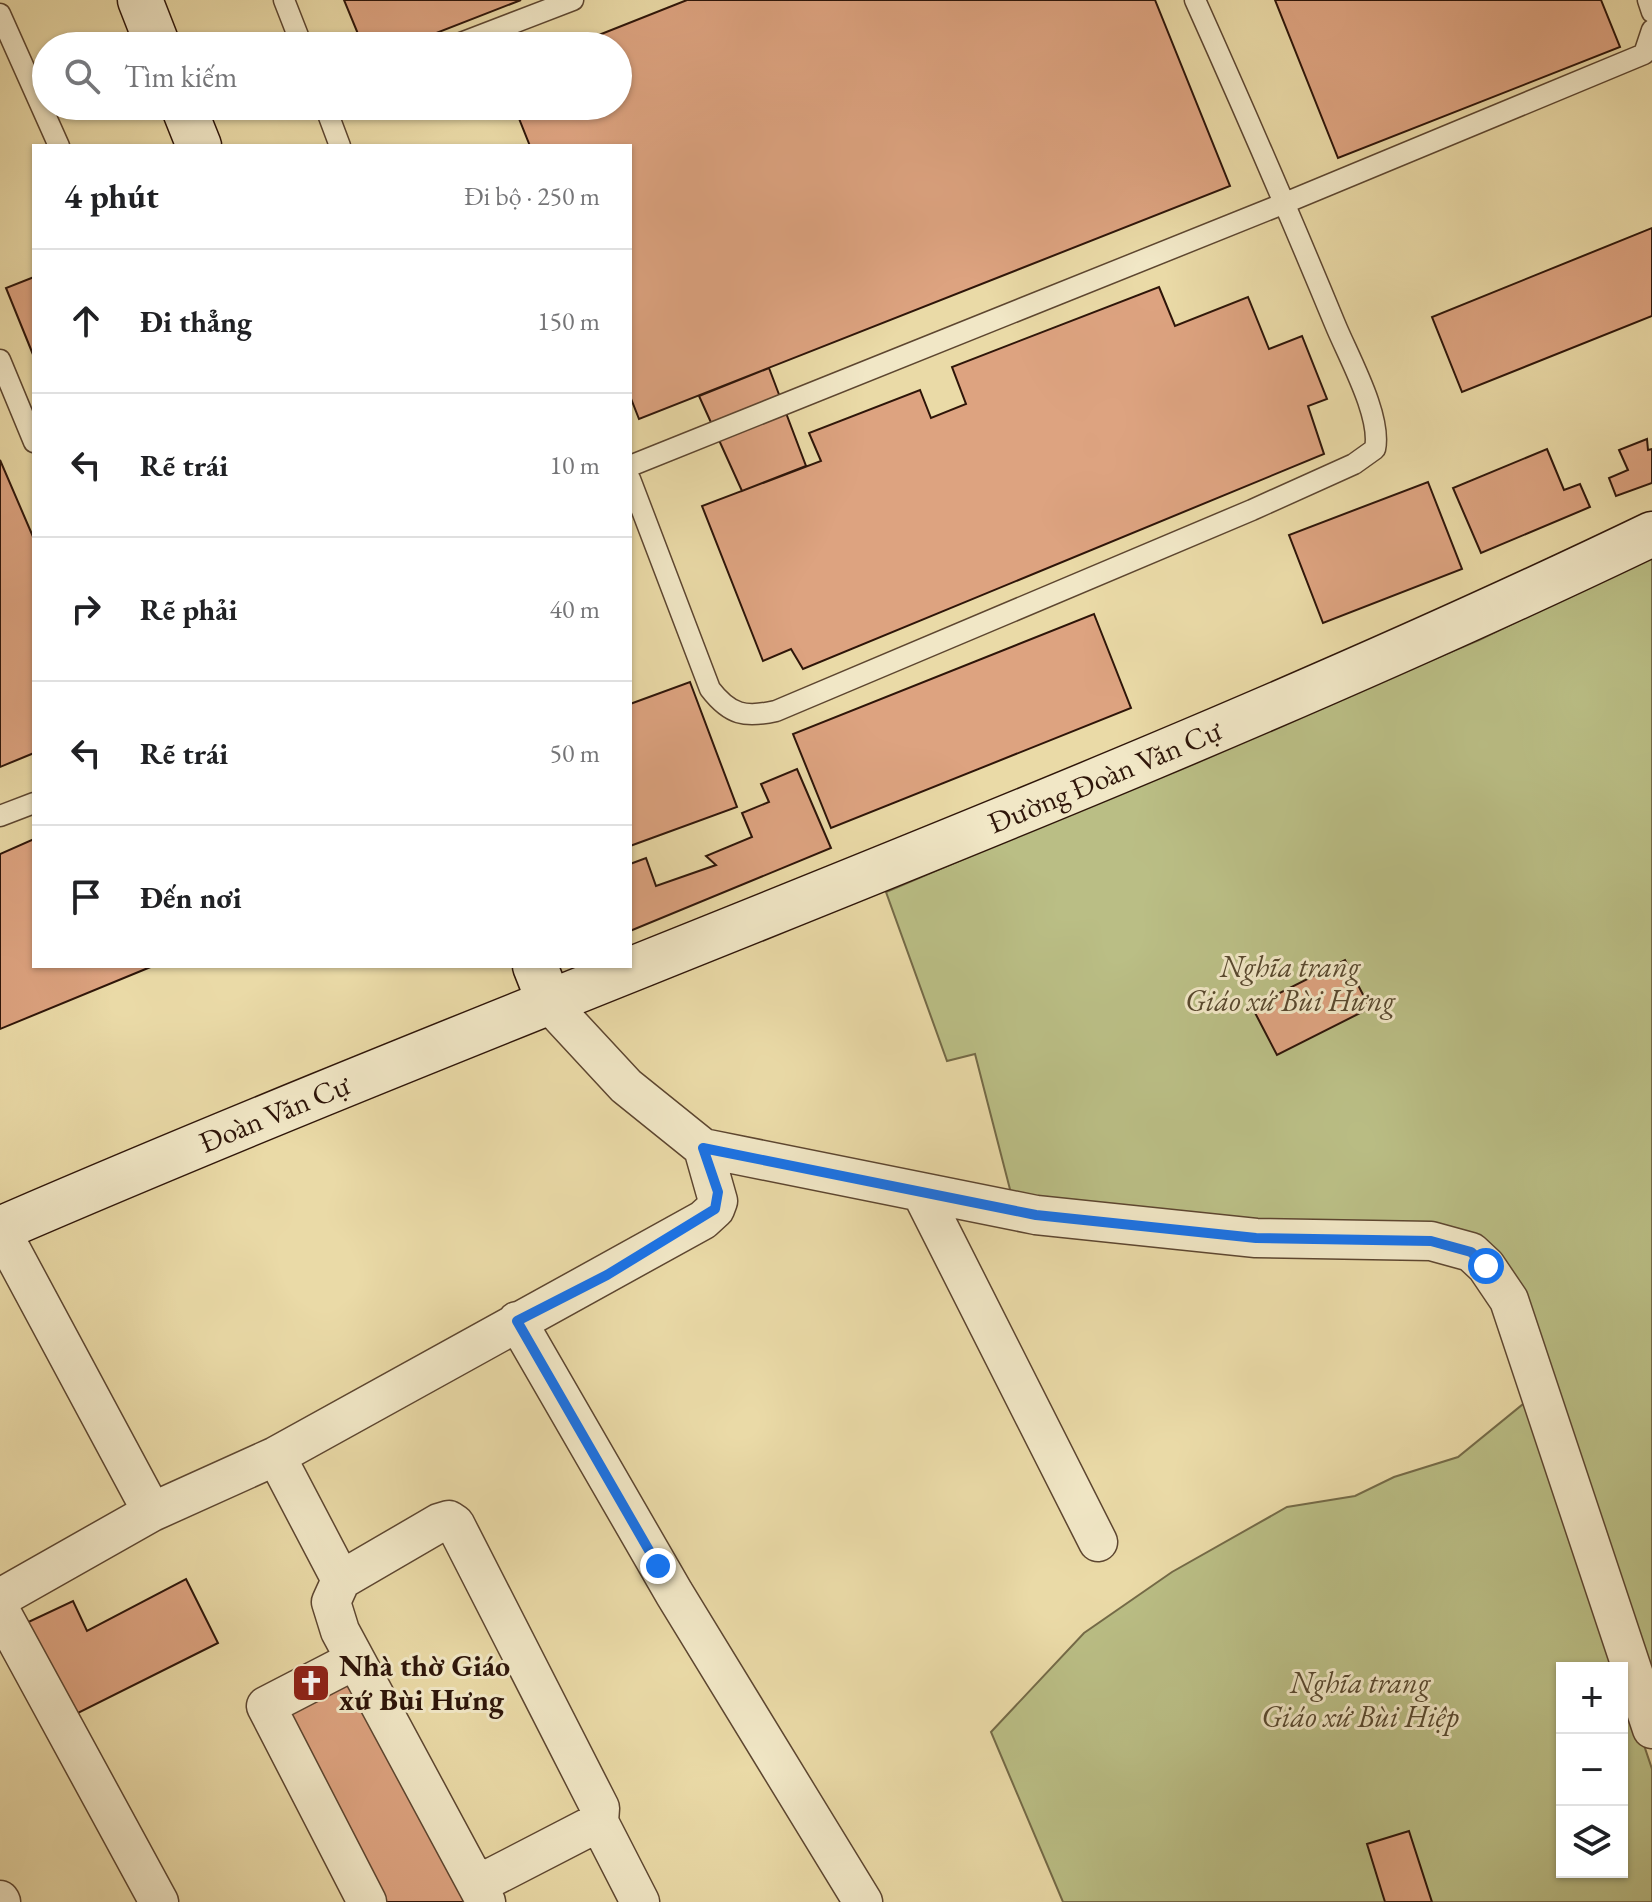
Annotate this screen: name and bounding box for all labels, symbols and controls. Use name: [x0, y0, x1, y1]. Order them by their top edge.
search box: [32, 32, 632, 120]
icon: search: [60, 54, 104, 98]
text: Tìm kiếm: [124, 57, 237, 96]
text: 4 phút: [64, 174, 159, 218]
text: Đi bộ · 250 m: [464, 179, 600, 213]
icon: ahead: [64, 299, 108, 343]
text: Đi thẳng: [140, 302, 252, 341]
text: 150 m: [537, 304, 600, 338]
icon: left: [64, 443, 108, 487]
text: Rẽ trái: [140, 446, 228, 485]
text: 10 m: [550, 448, 600, 482]
icon: right: [64, 587, 108, 631]
text: Rẽ phải: [140, 590, 237, 629]
text: 40 m: [550, 592, 600, 626]
street label: Đường Đoàn Văn Cự: [982, 710, 1228, 842]
icon: left: [64, 731, 108, 775]
text: Rẽ trái: [140, 734, 228, 773]
text: 50 m: [550, 736, 600, 770]
icon: arrive: [64, 875, 108, 919]
text: Đến nơi: [140, 878, 242, 917]
park label: Nghĩa trang Giáo xứ Bùi Hưng: [1185, 947, 1396, 1020]
street label: Đoàn Văn Cự: [193, 1065, 356, 1162]
route start: [1468, 1248, 1504, 1284]
route end: [640, 1548, 676, 1584]
place label: Nhà thờ Giáo xứ Bùi Hưng: [339, 1646, 510, 1719]
church icon: Nhà thờ Giáo xứ Bùi Hưng: [290, 1662, 332, 1704]
map controls: [1556, 1662, 1628, 1878]
button: +: [1556, 1662, 1628, 1734]
park label: Nghĩa trang Giáo xứ Bùi Hiệp: [1261, 1663, 1459, 1736]
button: −: [1556, 1734, 1628, 1806]
button: layers: [1556, 1806, 1628, 1878]

